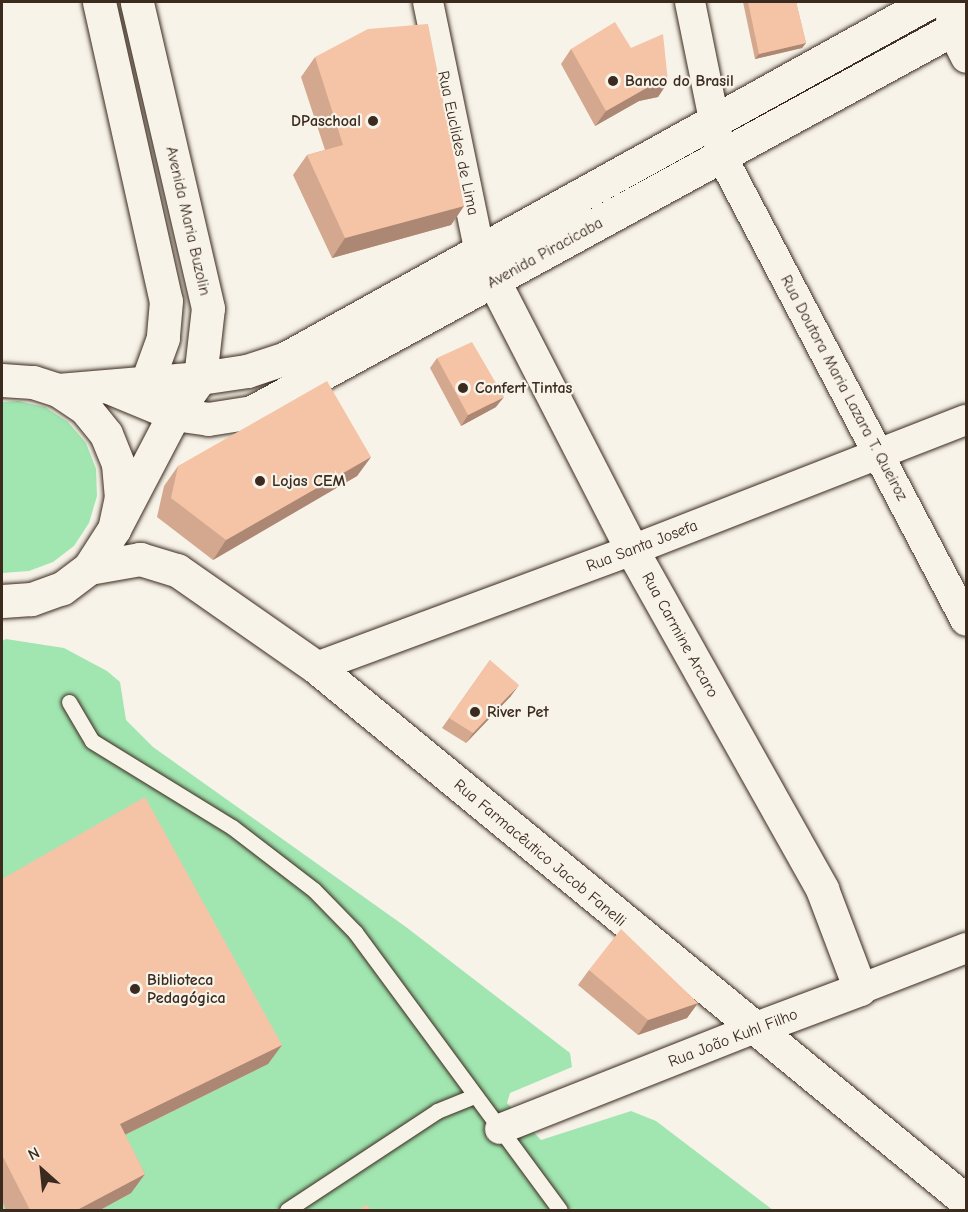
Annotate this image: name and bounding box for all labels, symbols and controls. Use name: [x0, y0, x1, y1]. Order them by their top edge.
street label: Rua Euclides de Lima: [433, 69, 483, 217]
place label: Banco do Brasil: [625, 71, 734, 91]
marker: Banco do Brasil: [606, 74, 620, 88]
place label: DPaschoal: [291, 111, 361, 131]
marker: DPaschoal: [366, 114, 380, 128]
street label: Avenida Maria Buzolin: [161, 144, 215, 298]
street label: Avenida Piracicaba: [484, 213, 606, 293]
street label: Rua Doutora Maria Lazara T. Queiroz: [776, 272, 912, 504]
place label: Confert Tintas: [475, 378, 572, 398]
marker: Confert Tintas: [456, 381, 470, 395]
place label: Lojas CEM: [272, 471, 345, 491]
marker: Lojas CEM: [253, 474, 267, 488]
street label: Rua Santa Josefa: [584, 516, 700, 576]
street label: Rua Carmine Arcaro: [638, 569, 722, 701]
place label: River Pet: [487, 702, 549, 722]
marker: River Pet: [468, 705, 482, 719]
street label: Rua Farmacêutico Jacob Fanelli: [450, 775, 630, 931]
place label: Biblioteca Pedagógica: [147, 970, 226, 1008]
marker: Biblioteca Pedagógica: [128, 982, 142, 996]
street label: Rua João Kuhl Filho: [666, 1004, 800, 1072]
north arrow: [12, 1140, 72, 1200]
text: N: [25, 1144, 43, 1164]

